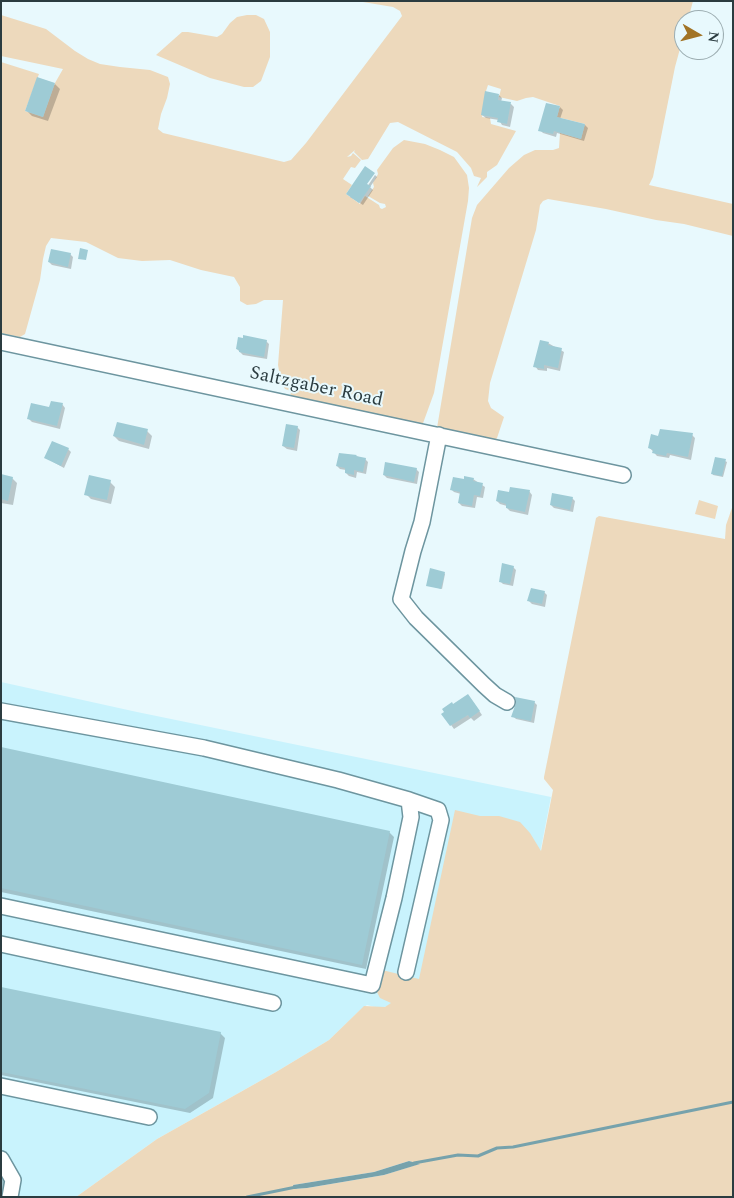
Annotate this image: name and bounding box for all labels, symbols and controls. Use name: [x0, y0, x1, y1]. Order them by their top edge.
north arrow: [674, 10, 724, 60]
text: N: [702, 30, 725, 44]
street label: Saltzgaber Road: [247, 363, 385, 413]

